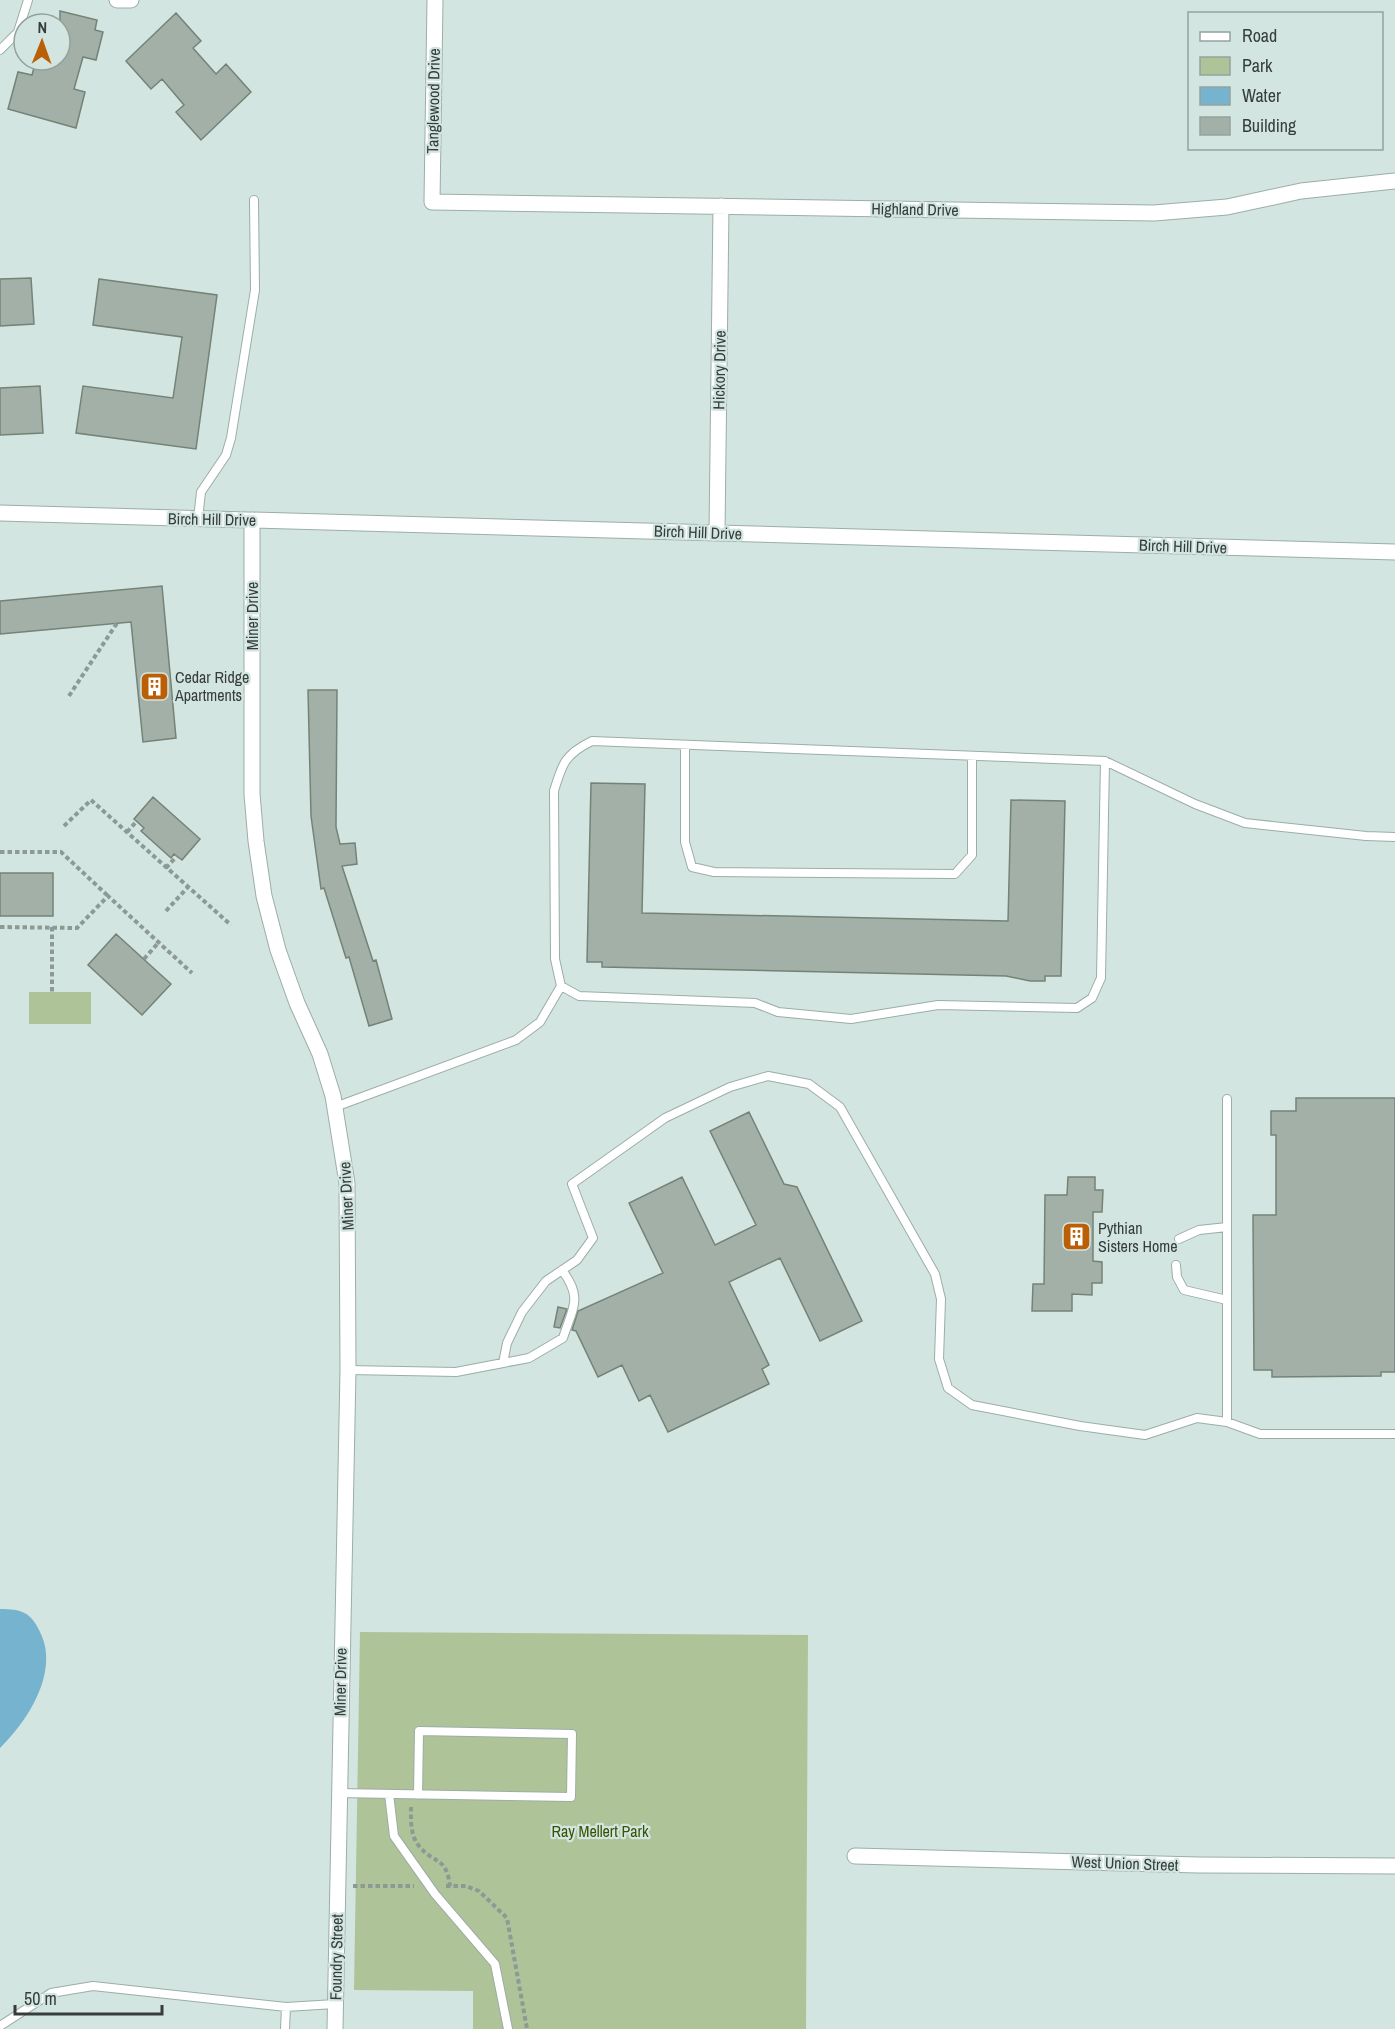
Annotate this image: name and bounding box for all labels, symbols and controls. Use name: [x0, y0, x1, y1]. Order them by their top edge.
north arrow: [12, 12, 72, 72]
legend: [1188, 12, 1383, 150]
text: N: [37, 16, 47, 38]
text: Road: [1242, 23, 1277, 48]
street label: Tanglewood Drive: [421, 48, 445, 154]
text: Park: [1242, 53, 1273, 78]
text: Water: [1242, 83, 1281, 108]
text: Building: [1242, 113, 1297, 138]
street label: Highland Drive: [871, 197, 959, 221]
street label: Hickory Drive: [707, 330, 731, 410]
street label: Birch Hill Drive: [168, 507, 256, 531]
street label: Birch Hill Drive: [654, 519, 742, 545]
street label: Birch Hill Drive: [1139, 533, 1227, 559]
street label: Miner Drive: [241, 582, 263, 650]
place label: Cedar Ridge Apartments: [174, 666, 249, 706]
building icon: Cedar Ridge Apartments: [138, 670, 170, 702]
street label: Miner Drive: [333, 1161, 359, 1231]
place label: Pythian Sisters Home: [1098, 1217, 1177, 1257]
building icon: Pythian Sisters Home: [1061, 1221, 1093, 1253]
street label: Miner Drive: [328, 1648, 352, 1716]
park label: Ray Mellert Park: [552, 1820, 649, 1842]
street label: West Union Street: [1071, 1850, 1179, 1876]
street label: Foundry Street: [324, 1913, 348, 2000]
scale bar: [15, 1978, 162, 2016]
text: 50 m: [24, 1986, 57, 2011]

